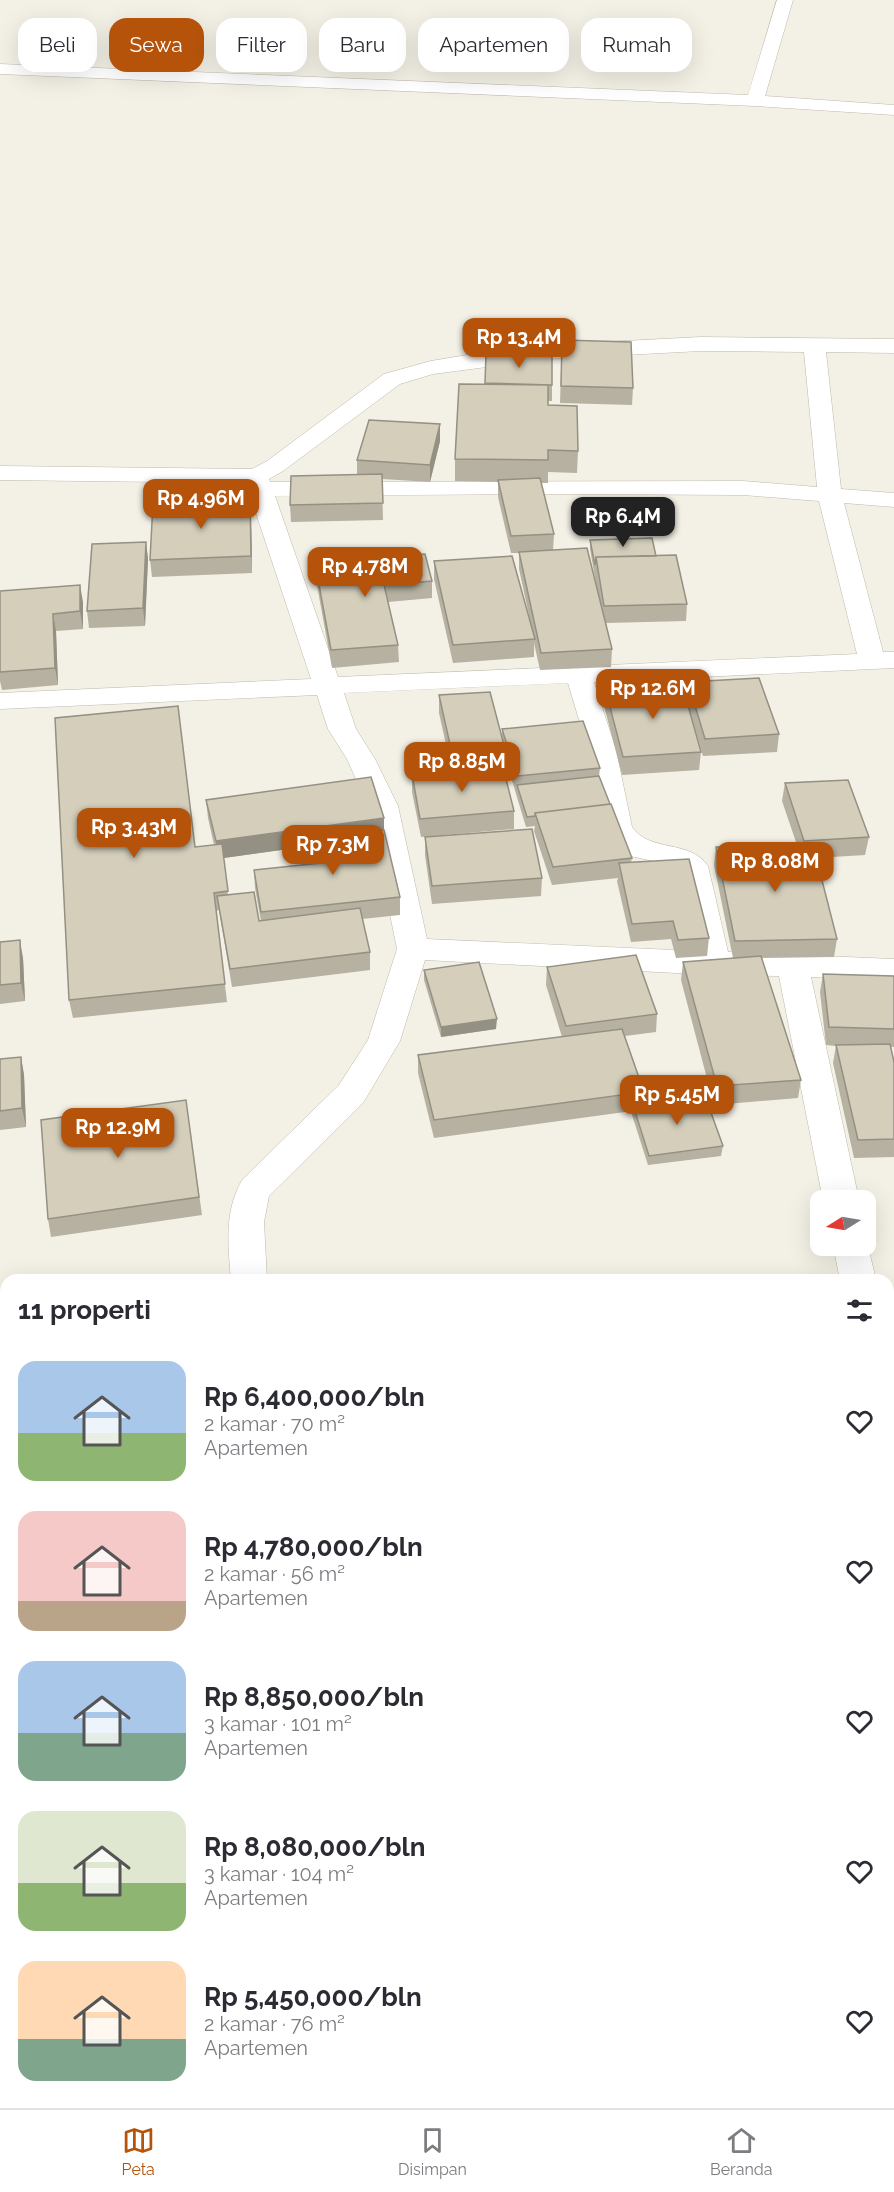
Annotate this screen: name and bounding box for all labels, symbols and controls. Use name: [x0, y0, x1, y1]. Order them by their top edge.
chip: Beli: [18, 18, 97, 72]
chip: Sewa: [109, 18, 204, 72]
chip: Filter: [216, 18, 307, 72]
chip: Baru: [319, 18, 406, 72]
chip: Apartemen: [418, 18, 569, 72]
chip: Rumah: [581, 18, 692, 72]
pin: Rp 13.4M: [457, 318, 581, 369]
text: Rp 13.4M: [477, 325, 561, 349]
pin: Rp 4.96M: [139, 479, 263, 530]
text: Rp 4.96M: [157, 486, 245, 510]
pin: Rp 6.4M: [568, 497, 678, 548]
text: Rp 6.4M: [585, 504, 661, 528]
pin: Rp 4.78M: [303, 547, 427, 598]
text: Rp 4.78M: [322, 554, 408, 578]
pin: Rp 12.6M: [591, 669, 715, 720]
text: Rp 12.6M: [610, 676, 696, 700]
pin: Rp 8.85M: [400, 742, 524, 793]
text: Rp 8.85M: [418, 749, 506, 773]
pin: Rp 3.43M: [72, 808, 196, 859]
text: Rp 3.43M: [91, 815, 177, 839]
pin: Rp 7.3M: [278, 825, 388, 876]
text: Rp 7.3M: [296, 832, 370, 856]
pin: Rp 8.08M: [713, 842, 837, 893]
text: Rp 8.08M: [731, 849, 819, 873]
pin: Rp 5.45M: [615, 1075, 739, 1126]
text: Rp 5.45M: [634, 1082, 720, 1106]
pin: Rp 12.9M: [56, 1108, 180, 1159]
text: Rp 12.9M: [75, 1115, 161, 1139]
north arrow: [810, 1190, 876, 1256]
map controls: [810, 1190, 876, 1256]
icon: filters: [843, 1294, 876, 1327]
text: 11 properti: [18, 1295, 151, 1325]
text: Rp 6,400,000/bln: [204, 1382, 425, 1412]
icon: home: [66, 1385, 138, 1457]
icon: heart: [843, 1405, 876, 1438]
text: 2 kamar · 70 m²: [204, 1412, 345, 1436]
text: Apartemen: [204, 1436, 308, 1460]
text: Rp 4,780,000/bln: [204, 1532, 423, 1562]
icon: home: [66, 1535, 138, 1607]
icon: heart: [843, 1555, 876, 1588]
text: 2 kamar · 56 m²: [204, 1562, 345, 1586]
text: Apartemen: [204, 1586, 308, 1610]
text: Rp 8,850,000/bln: [204, 1682, 424, 1712]
icon: home: [66, 1685, 138, 1757]
icon: heart: [843, 1705, 876, 1738]
text: 3 kamar · 101 m²: [204, 1712, 352, 1736]
text: Apartemen: [204, 1736, 308, 1760]
text: Rp 8,080,000/bln: [204, 1832, 425, 1862]
icon: home: [66, 1835, 138, 1907]
icon: heart: [843, 1855, 876, 1888]
text: 3 kamar · 104 m²: [204, 1862, 354, 1886]
text: Apartemen: [204, 1886, 308, 1910]
text: Rp 5,450,000/bln: [204, 1982, 422, 2012]
icon: home: [66, 1985, 138, 2057]
icon: heart: [843, 2005, 876, 2038]
text: 2 kamar · 76 m²: [204, 2012, 345, 2036]
text: Apartemen: [204, 2036, 308, 2060]
tab: Peta: [122, 2124, 155, 2179]
tab: Disimpan: [398, 2124, 467, 2179]
tab: Beranda: [710, 2124, 772, 2179]

